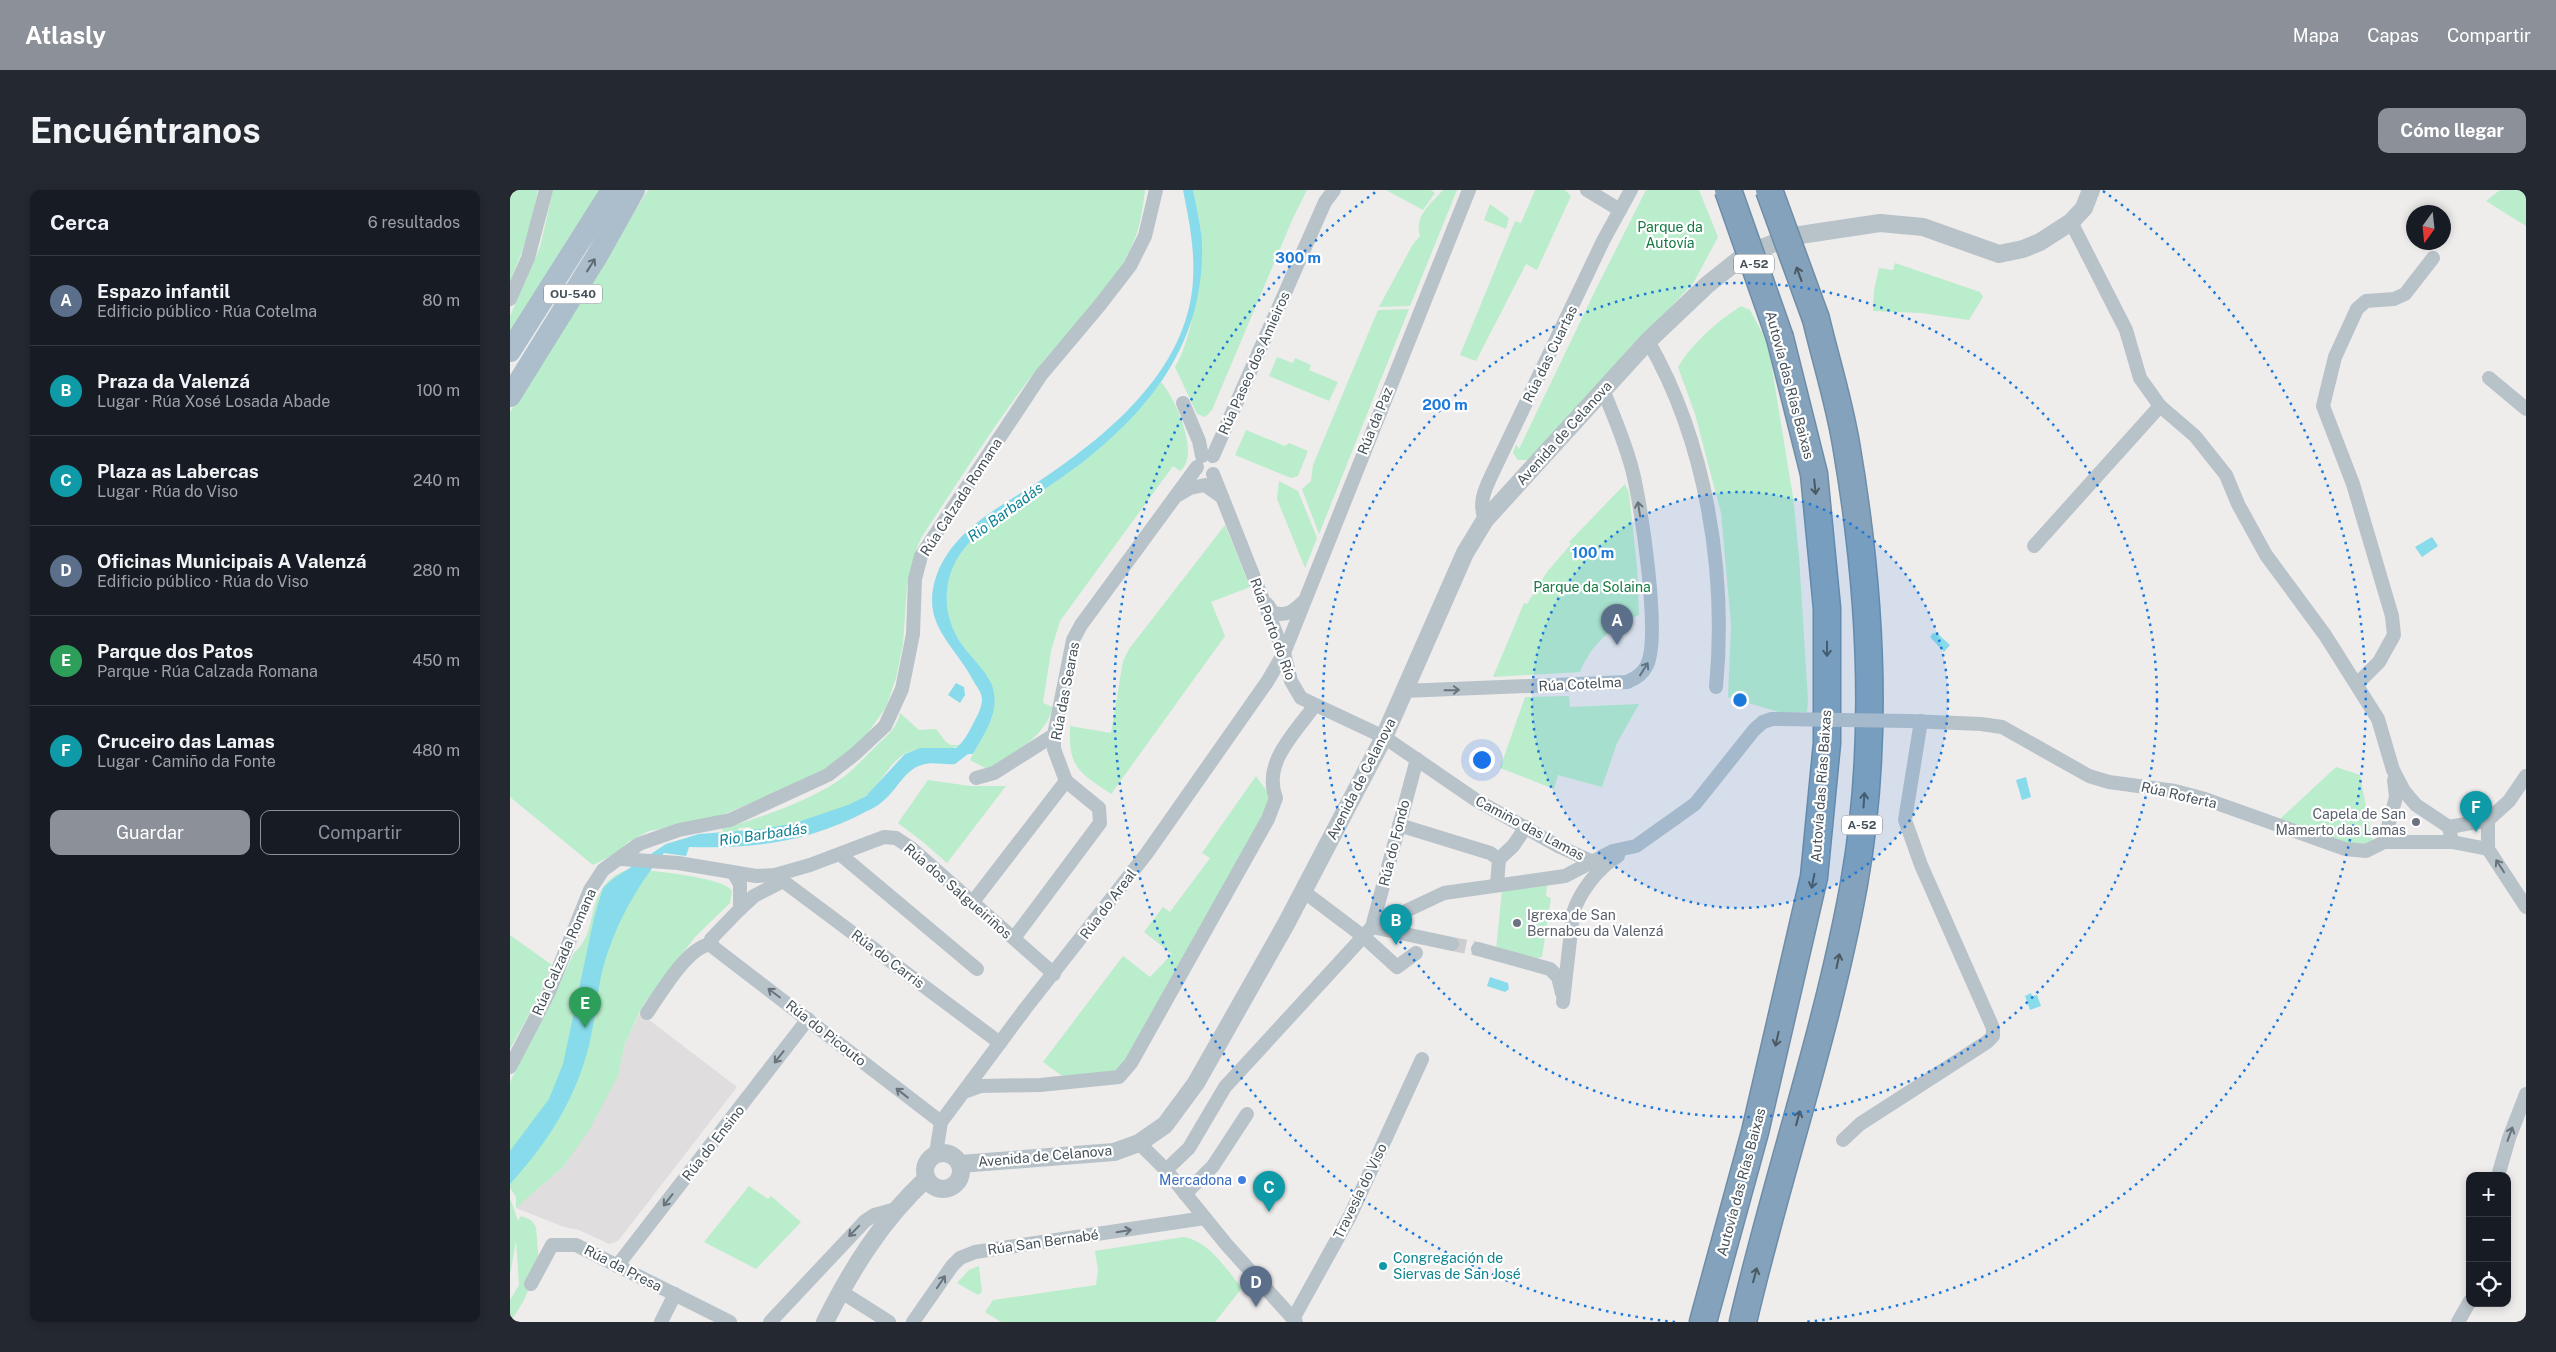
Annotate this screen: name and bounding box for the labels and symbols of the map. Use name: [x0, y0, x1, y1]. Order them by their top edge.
north arrow: [2406, 205, 2451, 250]
park label: Parque da Autovía: [1637, 219, 1703, 251]
text: 300 m: [1275, 249, 1321, 266]
road number: A-52: [1734, 254, 1774, 274]
one-way arrow: [587, 259, 597, 273]
one-way arrow: [1794, 266, 1803, 282]
road number: OU-540: [544, 285, 602, 304]
street label: Rúa Paseo dos Amieiros: [1215, 289, 1293, 437]
street label: Rúa das Cuartas: [1520, 303, 1580, 405]
street label: Autovía das Rías Baixas: [1763, 309, 1817, 461]
street label: Avenida de Celanova: [1513, 378, 1615, 488]
street label: Rúa da Paz: [1354, 385, 1396, 457]
text: 200 m: [1422, 396, 1468, 413]
street label: Rúa Calzada Romana: [917, 435, 1005, 559]
water label: Rio Barbadás: [964, 479, 1046, 545]
one-way arrow: [1811, 479, 1820, 495]
one-way arrow: [1634, 501, 1644, 517]
text: 100 m: [1572, 544, 1614, 561]
street label: Rúa Porto do Río: [1247, 576, 1299, 682]
park label: Parque da Solaina: [1533, 579, 1651, 595]
pin: A: [1601, 604, 1633, 645]
street label: Rúa das Searas: [1048, 640, 1082, 742]
one-way arrow: [1822, 640, 1832, 657]
one-way arrow: [1638, 662, 1649, 676]
street label: Rúa Cotelma: [1538, 674, 1622, 694]
one-way arrow: [1444, 685, 1460, 694]
centre of rings: [1731, 691, 1749, 709]
street label: Autovía das Rías Baixas: [1808, 709, 1834, 863]
street label: Avenida de Celanova: [1323, 716, 1399, 842]
your location: [1469, 747, 1495, 773]
street label: Rúa Roferta: [2140, 779, 2218, 811]
pin: F: [2460, 791, 2492, 832]
street label: Camiño das Lamas: [1473, 793, 1587, 863]
one-way arrow: [1859, 793, 1868, 809]
street label: Rúa do Fondo: [1376, 798, 1412, 888]
place label: Capela de San Mamerto das Lamas: [2275, 806, 2406, 838]
road number: A-52: [1842, 816, 1882, 834]
marker: Capela de San Mamerto das Lamas: [2410, 816, 2422, 828]
water label: Rio Barbadás: [718, 819, 808, 849]
street label: Rúa dos Salgueiriños: [901, 840, 1015, 942]
one-way arrow: [2494, 860, 2504, 874]
street label: Rúa do Areal: [1077, 866, 1139, 942]
one-way arrow: [1808, 872, 1818, 888]
street label: Rúa Calzada Romana: [529, 886, 599, 1018]
pin: B: [1380, 904, 1412, 945]
place label: Igrexa de San Bernabeu da Valenzá: [1527, 907, 1663, 939]
marker: Igrexa de San Bernabeu da Valenzá: [1511, 917, 1523, 929]
street label: Rúa do Carris: [849, 926, 927, 992]
one-way arrow: [1834, 953, 1843, 969]
pin: E: [569, 987, 601, 1028]
one-way arrow: [767, 988, 781, 998]
street label: Rúa do Picouto: [783, 997, 869, 1069]
one-way arrow: [1772, 1031, 1781, 1047]
one-way arrow: [773, 1051, 784, 1064]
one-way arrow: [896, 1087, 909, 1098]
street label: Rúa do Ensino: [679, 1102, 747, 1184]
street label: Autovía das Rías Baixas: [1714, 1106, 1768, 1258]
one-way arrow: [1794, 1111, 1803, 1127]
one-way arrow: [2506, 1127, 2515, 1142]
street label: Travesía do Viso: [1330, 1141, 1390, 1241]
street label: Avenida de Celanova: [977, 1142, 1113, 1170]
pin: C: [1253, 1171, 1285, 1212]
place label: Mercadona: [1159, 1172, 1232, 1188]
marker: Mercadona: [1236, 1174, 1248, 1186]
one-way arrow: [663, 1193, 674, 1206]
one-way arrow: [848, 1225, 860, 1238]
one-way arrow: [1116, 1225, 1132, 1235]
street label: Rúa San Bernabé: [986, 1226, 1100, 1258]
street label: Rúa da Presa: [582, 1242, 664, 1294]
place label: Congregación de Siervas de San José: [1393, 1250, 1521, 1282]
marker: Congregación de Siervas de San José: [1377, 1260, 1389, 1272]
pin: D: [1240, 1266, 1272, 1307]
one-way arrow: [1751, 1267, 1761, 1283]
one-way arrow: [936, 1275, 946, 1289]

